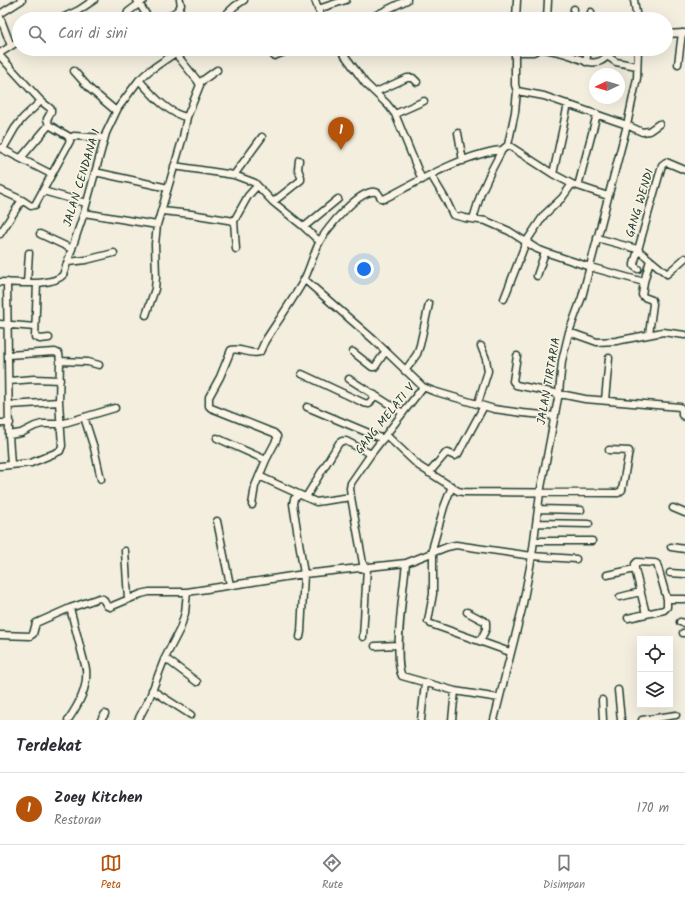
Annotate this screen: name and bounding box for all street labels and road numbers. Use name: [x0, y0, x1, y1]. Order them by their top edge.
street label: JALAN CENDANA 1: [58, 127, 106, 229]
street label: GANG WENDI: [621, 166, 660, 240]
street label: JALAN TIRTARIA: [532, 336, 566, 426]
street label: GANG MELATI V: [350, 378, 421, 459]

